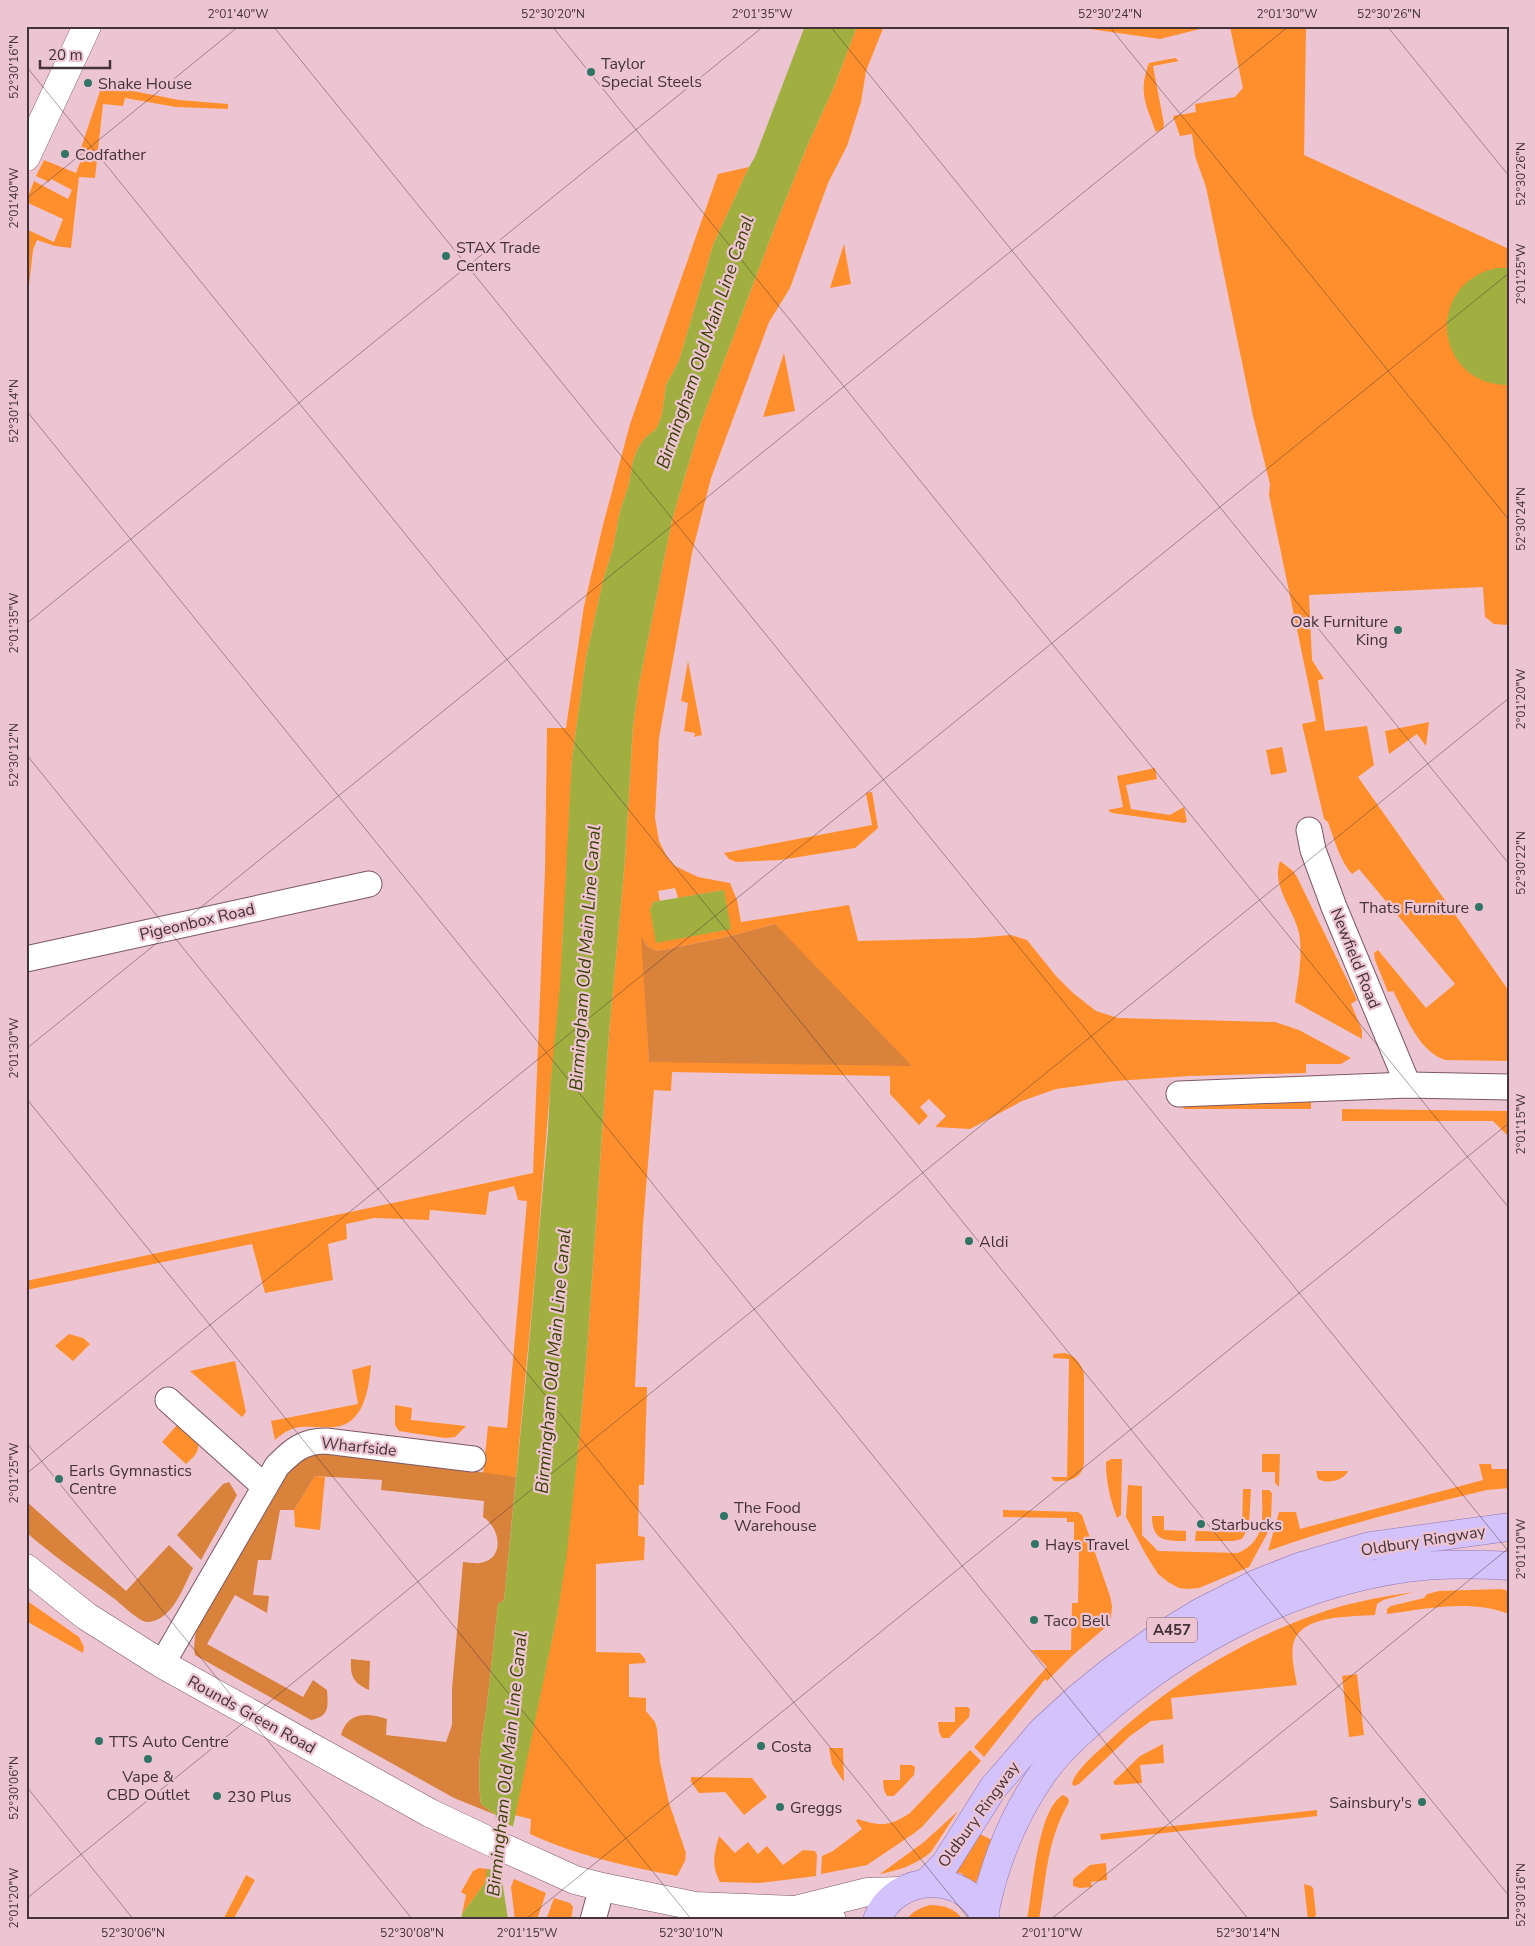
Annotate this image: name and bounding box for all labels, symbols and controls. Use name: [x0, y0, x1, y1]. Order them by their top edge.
text: 2°01'40"W: [207, 6, 269, 22]
text: 52°30'20"N: [521, 6, 585, 22]
text: 2°01'35"W: [731, 6, 793, 22]
text: 52°30'24"N: [1078, 6, 1142, 22]
text: 2°01'30"W: [1256, 6, 1318, 22]
text: 52°30'26"N: [1357, 6, 1421, 22]
text: 52°30'16"N: [6, 35, 22, 99]
scale bar: [40, 38, 110, 70]
text: 20 m: [48, 45, 83, 65]
place label: Taylor Special Steels: [601, 53, 702, 93]
marker: Taylor Special Steels: [585, 66, 597, 78]
place label: Shake House: [98, 73, 192, 95]
marker: Shake House: [82, 77, 94, 89]
text: 52°30'26"N: [1513, 142, 1529, 206]
place label: Codfather: [75, 144, 146, 166]
marker: Codfather: [59, 148, 71, 160]
text: 2°01'40"W: [6, 167, 22, 229]
water label: Birmingham Old Main Line Canal: [650, 212, 760, 472]
place label: STAX Trade Centers: [456, 237, 540, 277]
text: 2°01'25"W: [1513, 243, 1529, 305]
marker: STAX Trade Centers: [440, 250, 452, 262]
text: 52°30'14"N: [6, 379, 22, 443]
text: 52°30'24"N: [1513, 487, 1529, 551]
text: 2°01'35"W: [6, 592, 22, 654]
place label: Oak Furniture King: [1290, 611, 1388, 651]
marker: Oak Furniture King: [1392, 624, 1404, 636]
text: 2°01'20"W: [1513, 668, 1529, 730]
text: 52°30'12"N: [6, 723, 22, 787]
water label: Birmingham Old Main Line Canal: [564, 825, 606, 1091]
text: 52°30'22"N: [1513, 831, 1529, 895]
place label: Thats Furniture: [1360, 897, 1469, 919]
street label: Pigeonbox Road: [138, 898, 257, 946]
marker: Thats Furniture: [1473, 901, 1485, 913]
street label: Newfield Road: [1325, 905, 1385, 1012]
text: 2°01'30"W: [6, 1017, 22, 1079]
text: 2°01'15"W: [1513, 1093, 1529, 1155]
water label: Birmingham Old Main Line Canal: [529, 1228, 577, 1494]
place label: Aldi: [979, 1231, 1008, 1253]
marker: Aldi: [963, 1235, 975, 1247]
street label: Wharfside: [320, 1432, 398, 1462]
text: 2°01'25"W: [6, 1442, 22, 1504]
place label: Earls Gymnastics Centre: [69, 1460, 192, 1500]
marker: Earls Gymnastics Centre: [53, 1473, 65, 1485]
place label: The Food Warehouse: [734, 1497, 816, 1537]
marker: The Food Warehouse: [718, 1510, 730, 1522]
place label: Starbucks: [1211, 1514, 1282, 1536]
marker: Starbucks: [1195, 1518, 1207, 1530]
text: 2°01'10"W: [1513, 1518, 1529, 1580]
street label: Oldbury Ringway: [1359, 1520, 1488, 1562]
place label: Hays Travel: [1045, 1534, 1130, 1556]
marker: Hays Travel: [1029, 1538, 1041, 1550]
place label: Taco Bell: [1044, 1610, 1110, 1632]
marker: Taco Bell: [1028, 1614, 1040, 1626]
road number: A457: [1147, 1618, 1197, 1642]
water label: Birmingham Old Main Line Canal: [481, 1631, 533, 1897]
street label: Rounds Green Road: [184, 1671, 320, 1759]
place label: TTS Auto Centre: [109, 1731, 229, 1753]
marker: TTS Auto Centre: [93, 1735, 105, 1747]
place label: Costa: [771, 1736, 812, 1758]
marker: Costa: [755, 1740, 767, 1752]
marker: Vape & CBD Outlet: [142, 1753, 154, 1765]
text: 52°30'06"N: [6, 1756, 22, 1820]
street label: Oldbury Ringway: [933, 1757, 1025, 1872]
place label: Vape & CBD Outlet: [106, 1766, 190, 1806]
place label: 230 Plus: [227, 1786, 291, 1808]
marker: 230 Plus: [211, 1790, 223, 1802]
place label: Sainsbury's: [1329, 1792, 1412, 1814]
marker: Sainsbury's: [1416, 1796, 1428, 1808]
place label: Greggs: [790, 1797, 842, 1819]
marker: Greggs: [774, 1801, 786, 1813]
text: 52°30'16"N: [1513, 1863, 1529, 1927]
text: 2°01'20"W: [6, 1867, 22, 1929]
text: 52°30'06"N: [101, 1925, 165, 1941]
text: 52°30'08"N: [380, 1925, 444, 1941]
text: 2°01'15"W: [496, 1925, 558, 1941]
text: 52°30'10"N: [659, 1925, 723, 1941]
text: 2°01'10"W: [1021, 1925, 1083, 1941]
text: 52°30'14"N: [1216, 1925, 1280, 1941]

